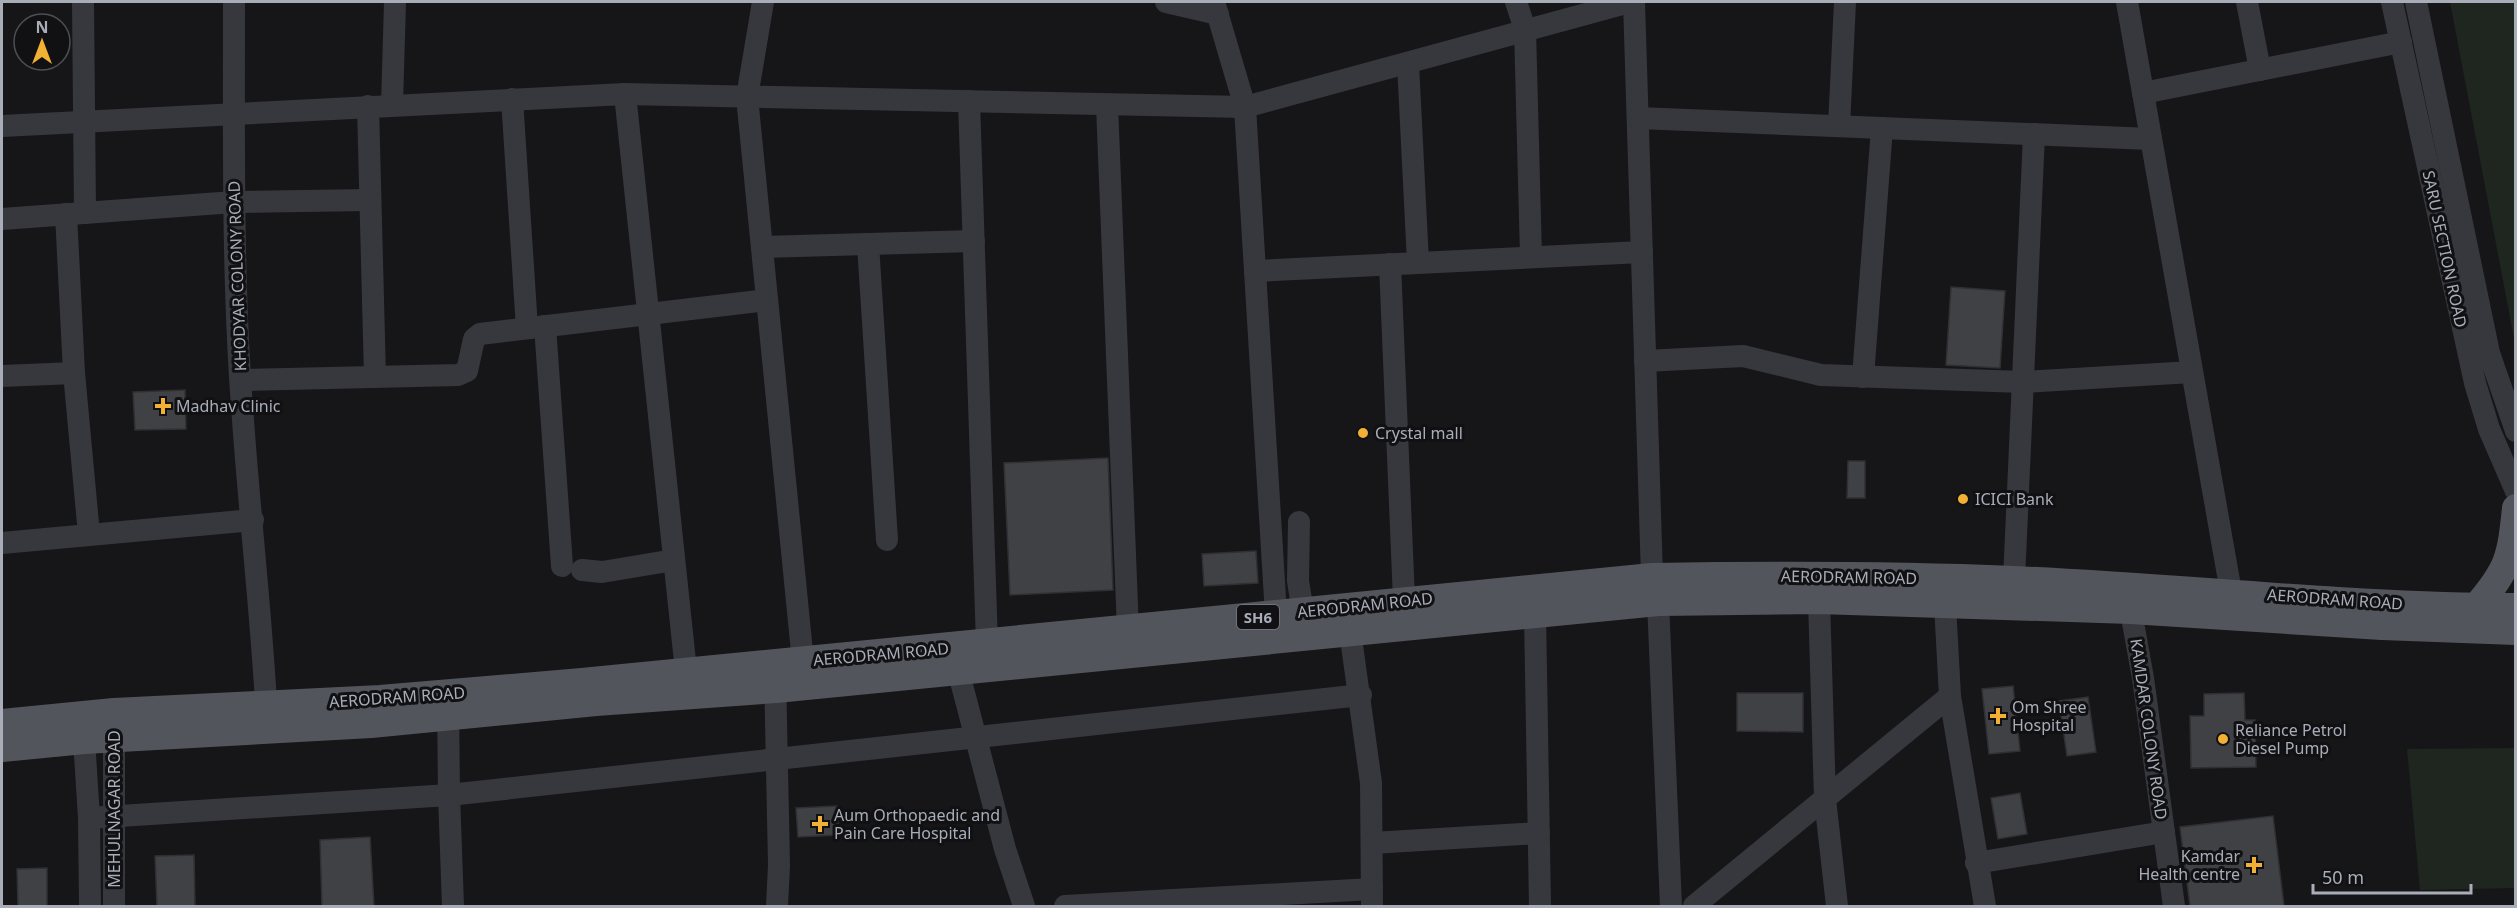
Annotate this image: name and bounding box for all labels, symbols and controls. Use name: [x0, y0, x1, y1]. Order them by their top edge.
north arrow: [12, 12, 72, 72]
text: N: [35, 16, 49, 38]
street label: SARU SECTION ROAD: [2418, 169, 2472, 329]
street label: KHODYAR COLONY ROAD: [223, 180, 251, 372]
place label: Madhav Clinic: [176, 395, 281, 417]
marker: Madhav Clinic: [154, 397, 172, 415]
place label: Crystal mall: [1375, 422, 1463, 444]
marker: Crystal mall: [1356, 426, 1370, 440]
place label: ICICI Bank: [1975, 488, 2054, 510]
marker: ICICI Bank: [1956, 492, 1970, 506]
street label: AERODRAM ROAD: [1781, 565, 1917, 589]
street label: AERODRAM ROAD: [2266, 583, 2404, 615]
street label: AERODRAM ROAD: [1296, 587, 1434, 623]
road number: SH6: [1237, 605, 1279, 629]
street label: AERODRAM ROAD: [812, 637, 950, 671]
street label: KAMDAR COLONY ROAD: [2125, 637, 2173, 821]
street label: AERODRAM ROAD: [328, 681, 466, 713]
place label: Om Shree Hospital: [2012, 696, 2087, 736]
marker: Om Shree Hospital: [1989, 707, 2007, 725]
place label: Reliance Petrol Diesel Pump: [2235, 719, 2347, 759]
street label: MEHULNAGAR ROAD: [103, 730, 125, 888]
marker: Reliance Petrol Diesel Pump: [2216, 732, 2230, 746]
place label: Aum Orthopaedic and Pain Care Hospital: [834, 804, 1000, 844]
marker: Aum Orthopaedic and Pain Care Hospital: [811, 815, 829, 833]
place label: Kamdar Health centre: [2139, 845, 2240, 885]
marker: Kamdar Health centre: [2245, 856, 2263, 874]
scale bar: [2313, 857, 2470, 895]
text: 50 m: [2322, 865, 2364, 889]

